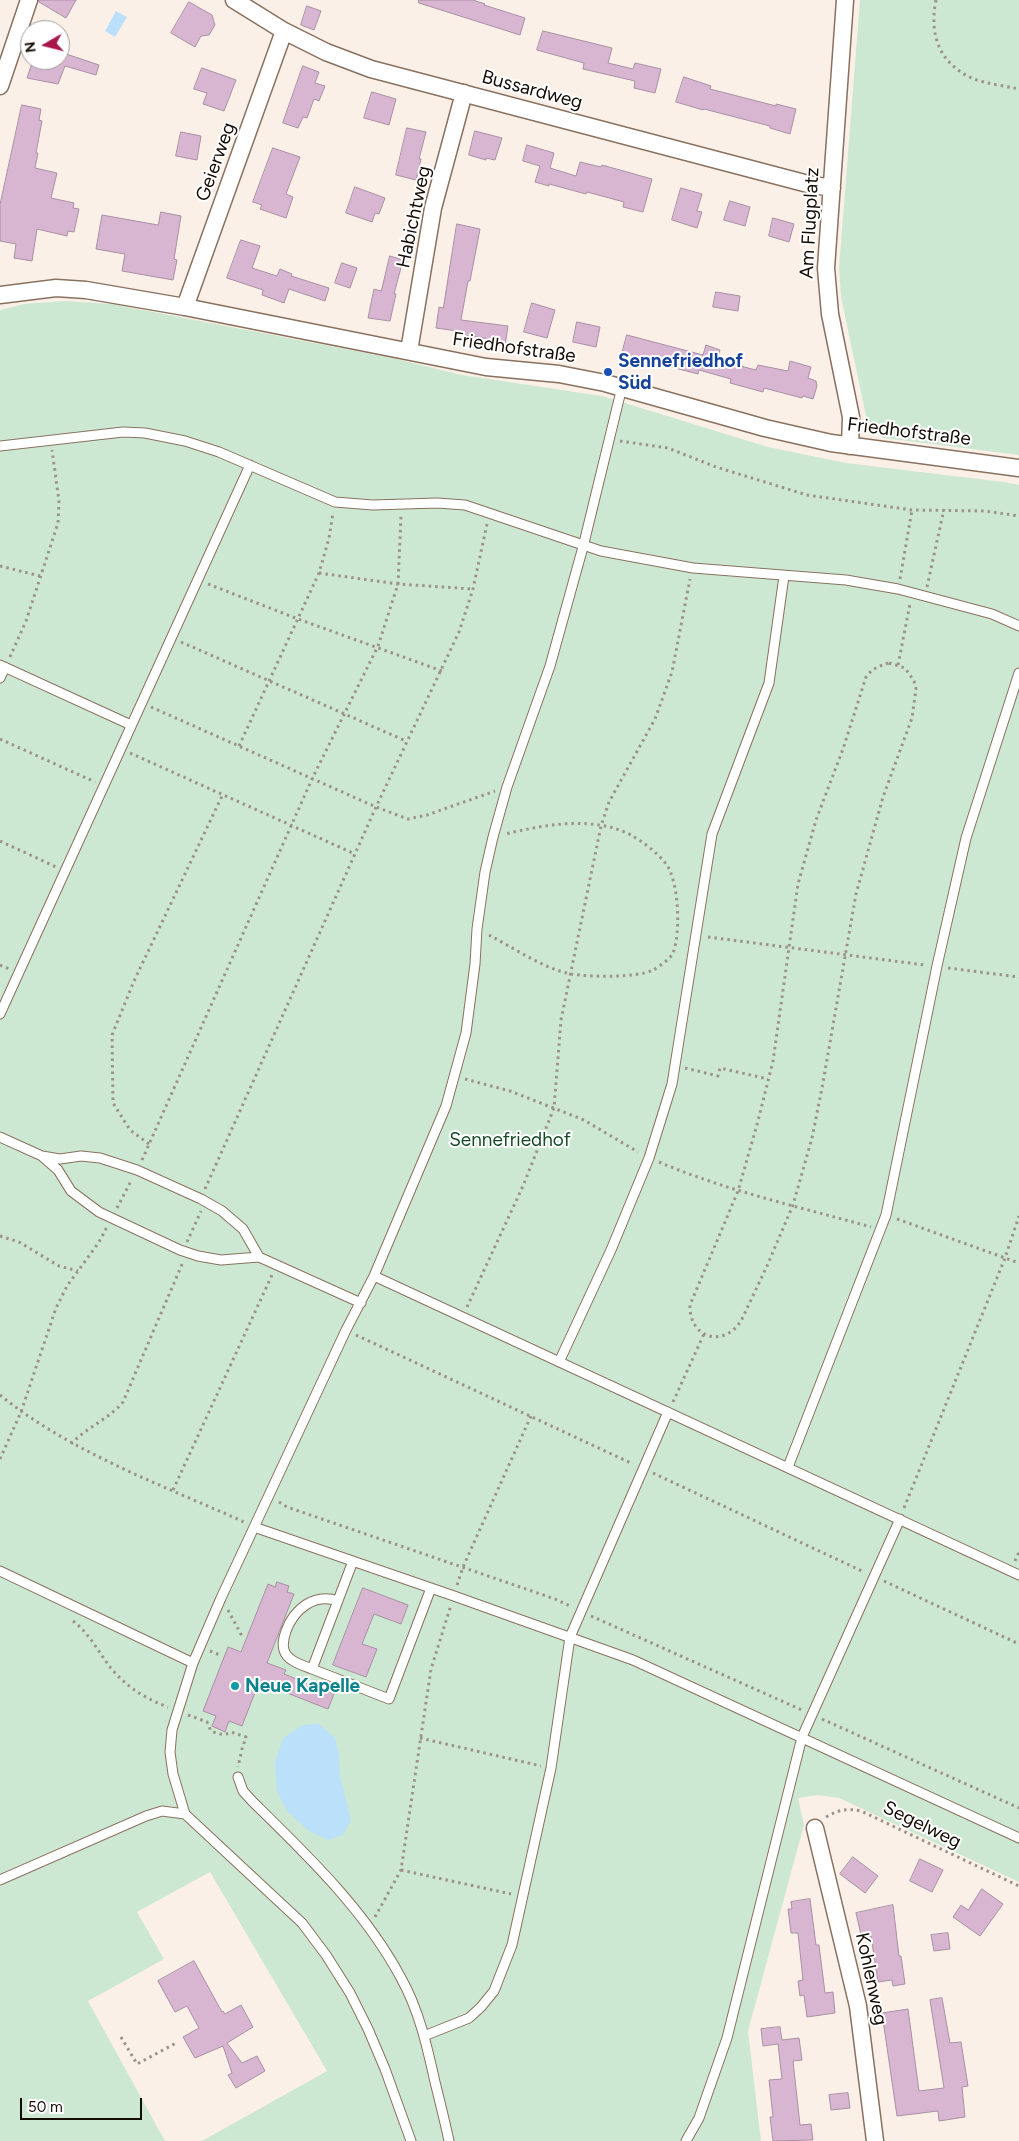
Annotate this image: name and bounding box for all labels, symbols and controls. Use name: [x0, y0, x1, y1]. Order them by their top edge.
north arrow: [20, 20, 70, 70]
text: N: [21, 40, 40, 54]
street label: Bussardweg: [479, 66, 585, 114]
street label: Geierweg: [191, 119, 241, 205]
street label: Habichtweg: [392, 164, 436, 270]
street label: Am Flugplatz: [796, 167, 824, 279]
street label: Friedhofstraße: [451, 328, 577, 368]
place label: Sennefriedhof Süd: [618, 350, 743, 394]
marker: Sennefriedhof Süd: [602, 366, 614, 378]
street label: Friedhofstraße: [846, 413, 972, 451]
park label: Sennefriedhof: [449, 1129, 571, 1151]
place label: Neue Kapelle: [245, 1675, 360, 1697]
marker: Neue Kapelle: [229, 1680, 241, 1692]
street label: Segelweg: [879, 1796, 965, 1854]
street label: Kohlenweg: [850, 1931, 892, 2027]
scale bar: [22, 2088, 145, 2120]
text: 50 m: [28, 2098, 63, 2116]

